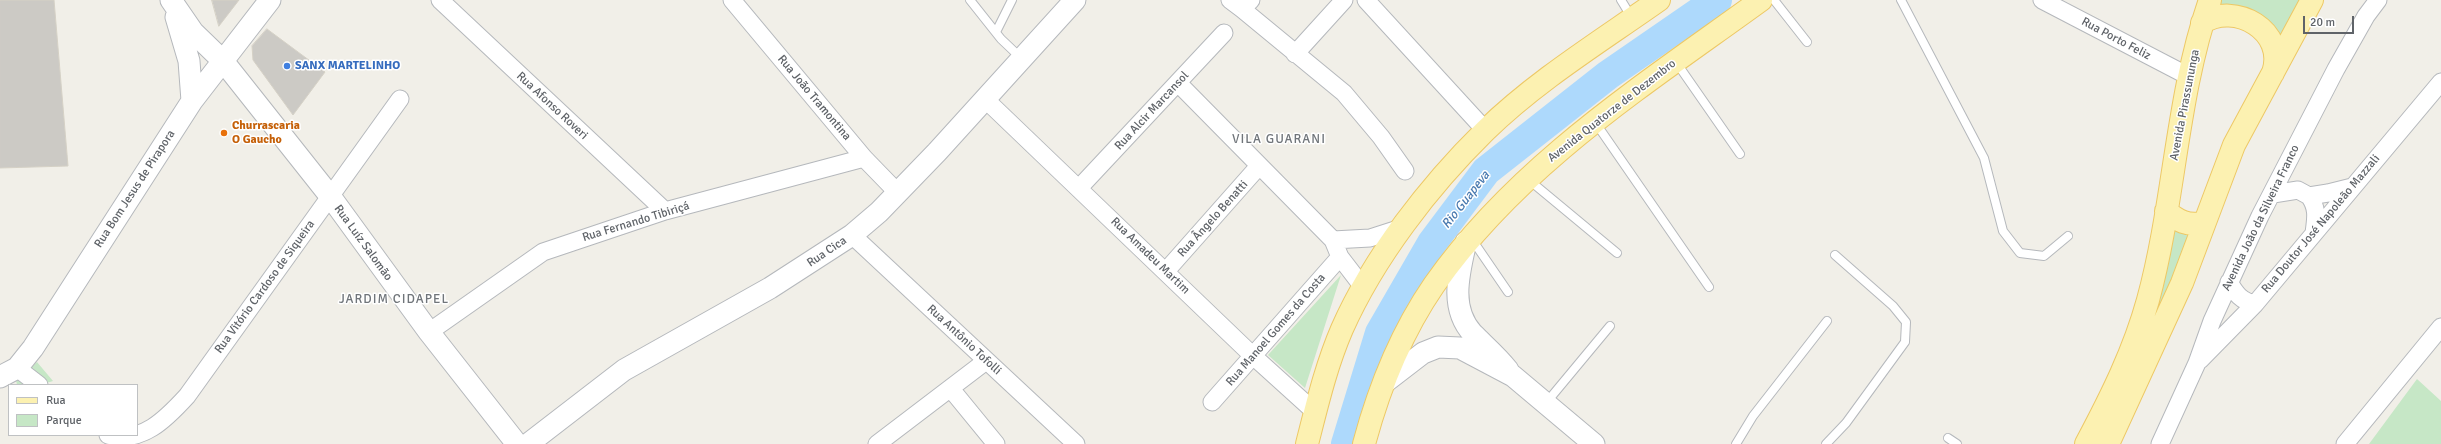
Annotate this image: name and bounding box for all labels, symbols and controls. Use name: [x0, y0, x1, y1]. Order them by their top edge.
scale bar: [2305, 8, 2356, 34]
street label: Rua Porto Feliz: [2079, 15, 2153, 63]
text: 20 m: [2310, 15, 2335, 30]
street label: Avenida Pirassununga: [2167, 48, 2203, 162]
street label: Rua João Tramontina: [774, 52, 854, 144]
street label: Avenida Quatorze de Dezembro: [1545, 56, 1679, 166]
place label: SANX MARTELINHO: [295, 59, 400, 73]
marker: SANX MARTELINHO: [282, 61, 292, 71]
street label: Rua Afonso Roveri: [513, 69, 591, 143]
street label: Rua Alcir Marcansol: [1112, 69, 1192, 153]
place label: Churrascaria O Gaucho: [232, 119, 300, 147]
street label: Rua Bom Jesus de Pirapora: [92, 127, 178, 251]
marker: Churrascaria O Gaucho: [219, 128, 229, 138]
district label: VILA GUARANI: [1232, 132, 1326, 148]
street label: Avenida João da Silveira Franco: [2219, 143, 2303, 293]
street label: Rua Doutor José Napoleão Mazzali: [2259, 152, 2383, 296]
water label: Rio Guapeva: [1439, 168, 1493, 232]
street label: Rua Ângelo Benatti: [1175, 178, 1251, 260]
street label: Rua Fernando Tibiriçá: [581, 199, 691, 245]
street label: Rua Luíz Salomão: [331, 202, 395, 284]
street label: Rua Amadeu Martim: [1107, 215, 1193, 297]
street label: Rua Vitório Cardoso de Siqueira: [212, 218, 318, 356]
street label: Rua Cica: [805, 234, 849, 270]
street label: Rua Manoel Gomes da Costa: [1223, 271, 1329, 389]
district label: JARDIM CIDAPEL: [339, 292, 449, 308]
street label: Rua Antônio Tofolli: [924, 302, 1004, 378]
legend: [8, 384, 138, 436]
text: Rua: [46, 393, 66, 408]
text: Parque: [46, 413, 82, 428]

